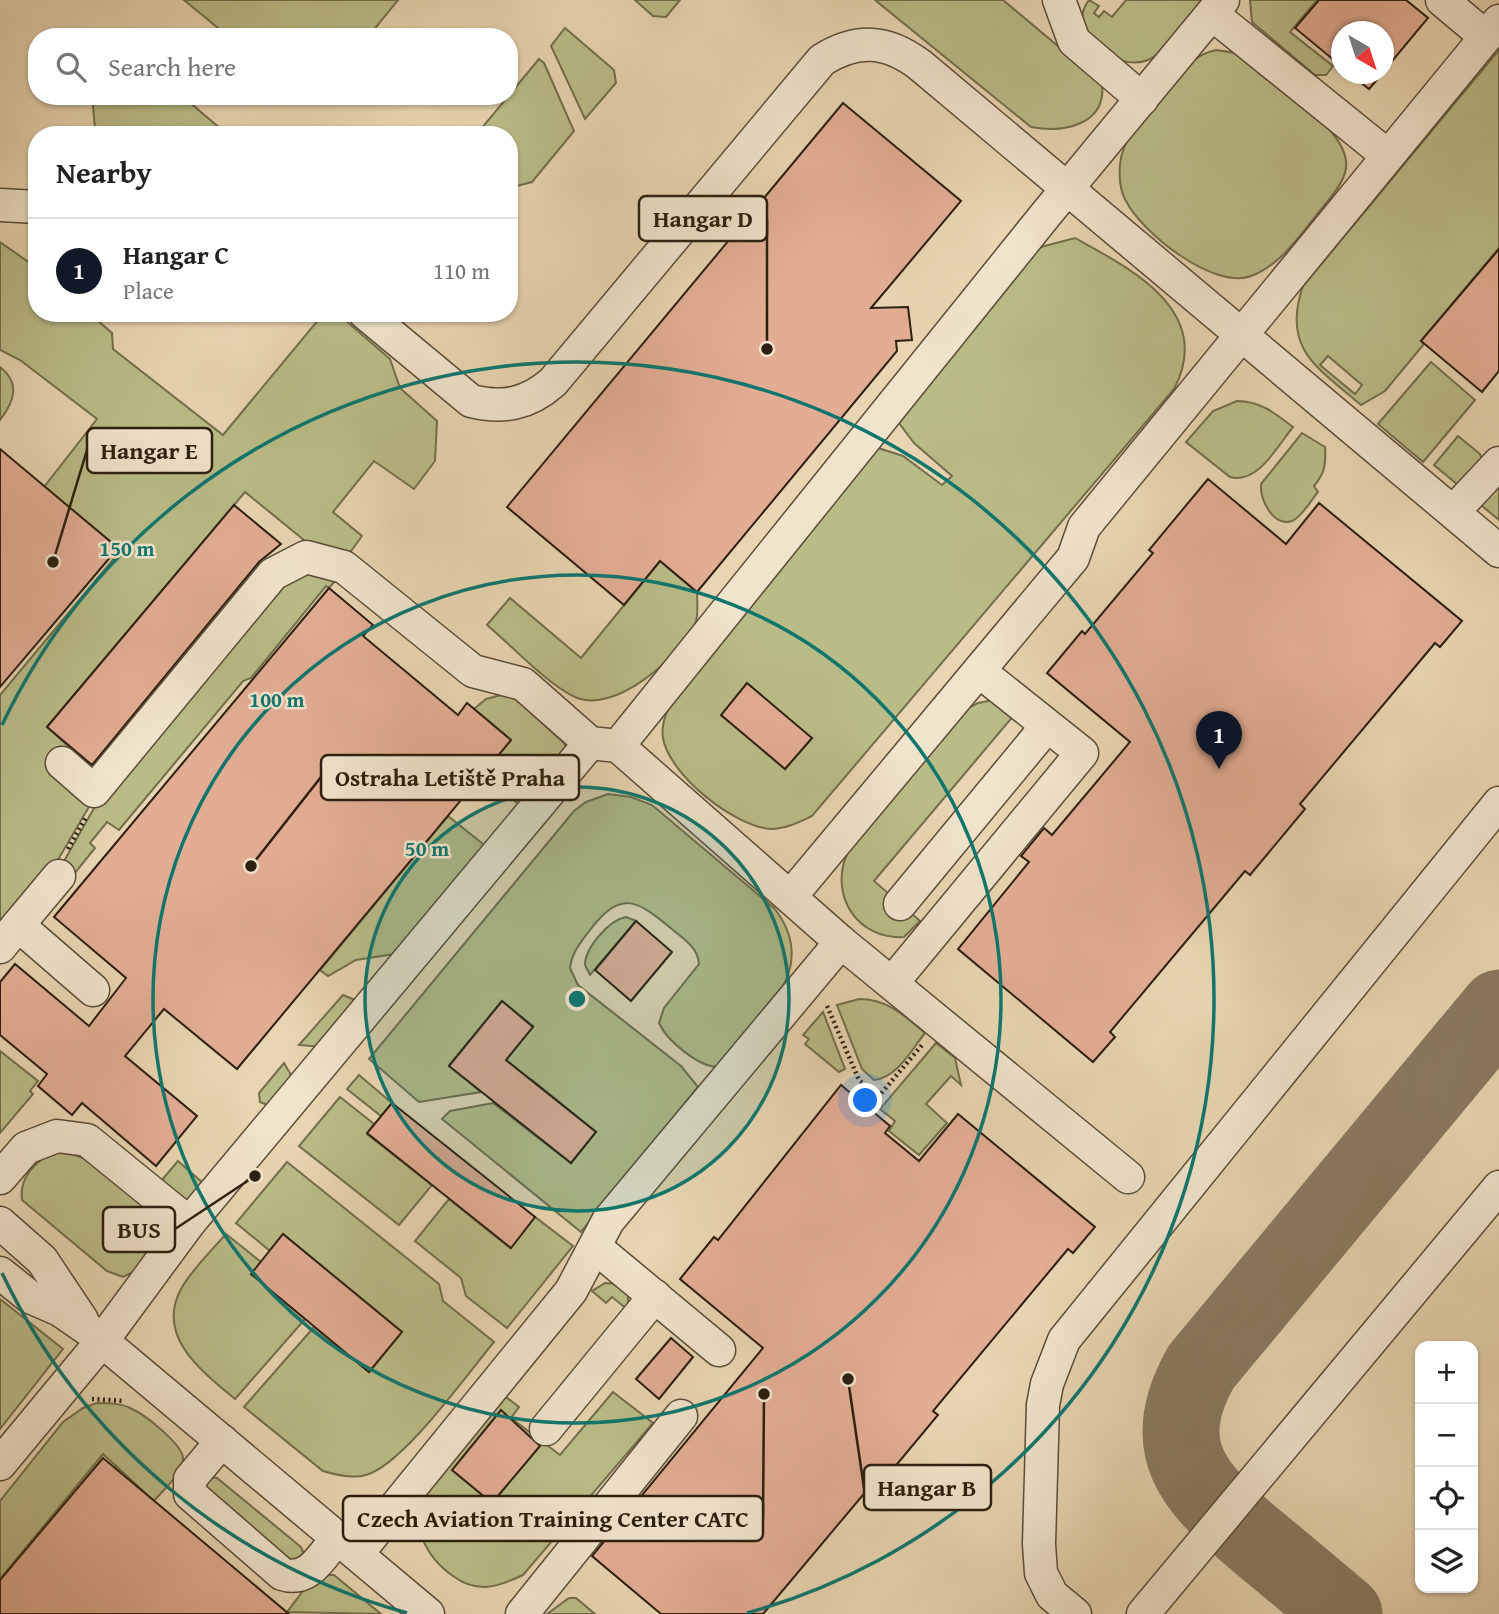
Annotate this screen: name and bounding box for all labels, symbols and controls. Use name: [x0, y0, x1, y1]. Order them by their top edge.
north arrow: [1331, 21, 1394, 84]
search box: [28, 28, 518, 105]
text: Search here: [108, 47, 236, 86]
icon: search: [52, 48, 90, 86]
text: Nearby: [56, 150, 152, 194]
callout: Hangar D: [639, 196, 767, 241]
text: Hangar D: [653, 201, 753, 236]
text: Hangar C: [123, 235, 229, 274]
text: 1: [73, 254, 85, 287]
text: 110 m: [433, 254, 490, 287]
text: Place: [123, 274, 174, 307]
callout: Hangar E: [87, 428, 212, 473]
text: Hangar E: [100, 433, 198, 468]
text: 150 m: [99, 533, 155, 564]
text: 100 m: [249, 684, 305, 715]
pin: 1: [1196, 711, 1242, 769]
callout: Ostraha Letiště Praha: [321, 755, 579, 800]
text: Ostraha Letiště Praha: [335, 760, 566, 795]
text: 50 m: [405, 833, 449, 864]
centre of rings: [565, 987, 589, 1011]
your location: [848, 1083, 882, 1117]
callout: BUS: [103, 1207, 175, 1252]
text: BUS: [117, 1212, 161, 1247]
map controls: [1415, 1341, 1478, 1593]
button: +: [1415, 1341, 1478, 1404]
button: −: [1415, 1404, 1478, 1467]
callout: Hangar B: [864, 1465, 991, 1510]
button: locate: [1415, 1467, 1478, 1530]
text: Hangar B: [877, 1470, 977, 1505]
callout: Czech Aviation Training Center CATC: [343, 1496, 763, 1541]
text: Czech Aviation Training Center CATC: [357, 1501, 749, 1536]
button: layers: [1415, 1530, 1478, 1593]

